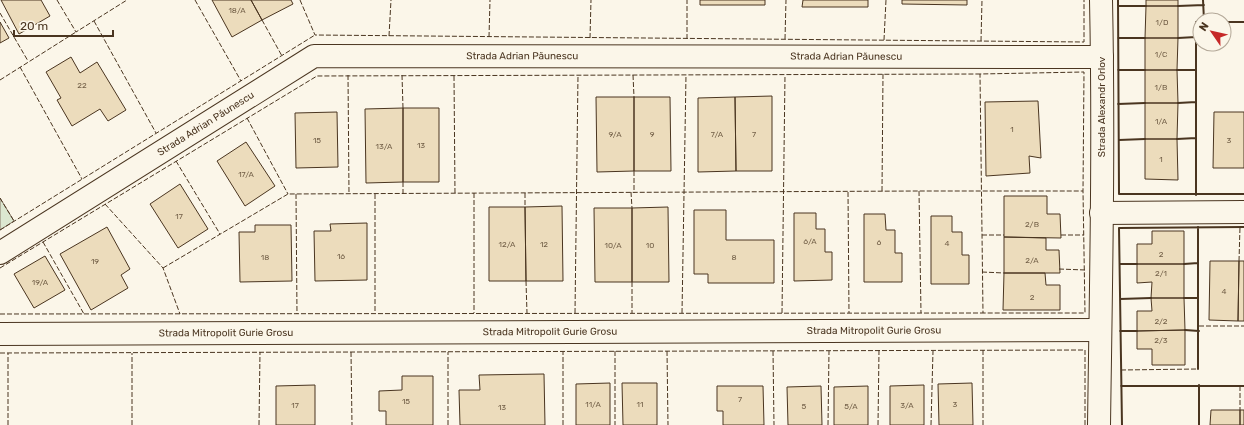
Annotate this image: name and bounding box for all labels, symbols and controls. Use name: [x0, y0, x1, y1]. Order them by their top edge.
house number: 18/A: [228, 6, 246, 15]
scale bar: [14, 12, 113, 38]
north arrow: [1192, 12, 1232, 52]
house number: 1/D: [1155, 18, 1169, 27]
text: 20 m: [20, 19, 48, 33]
text: N: [1197, 20, 1212, 34]
street label: Strada Adrian Păunescu: [466, 50, 578, 62]
house number: 1/C: [1155, 50, 1167, 59]
street label: Strada Adrian Păunescu: [790, 51, 902, 63]
street label: Strada Alexandr Orlov: [1096, 56, 1108, 157]
house number: 22: [77, 81, 87, 90]
house number: 1/B: [1155, 83, 1167, 92]
street label: Strada Adrian Păunescu: [155, 89, 257, 159]
house number: 1/A: [1155, 117, 1168, 126]
house number: 1: [1010, 125, 1014, 134]
house number: 9/A: [609, 130, 622, 139]
house number: 9: [650, 130, 655, 139]
house number: 7/A: [711, 130, 724, 139]
house number: 7: [752, 130, 756, 139]
house number: 15: [313, 136, 321, 145]
house number: 3: [1227, 136, 1232, 145]
house number: 13: [417, 141, 425, 150]
house number: 13/A: [376, 142, 393, 151]
house number: 1: [1159, 155, 1163, 164]
house number: 17/A: [238, 170, 254, 179]
house number: 17: [175, 212, 183, 221]
house number: 2/B: [1025, 220, 1039, 229]
house number: 6/A: [803, 237, 817, 246]
house number: 6: [877, 238, 882, 247]
house number: 4: [945, 239, 950, 248]
house number: 12/A: [499, 240, 516, 249]
house number: 12: [540, 240, 548, 249]
house number: 10/A: [604, 241, 622, 250]
house number: 10: [646, 241, 654, 250]
house number: 2: [1159, 250, 1164, 259]
house number: 16: [337, 252, 345, 261]
house number: 18: [261, 253, 269, 262]
house number: 8: [731, 253, 737, 262]
house number: 2/A: [1025, 256, 1039, 265]
house number: 19: [91, 257, 99, 266]
house number: 2/1: [1155, 269, 1167, 278]
house number: 19/A: [32, 278, 49, 287]
house number: 4: [1222, 287, 1227, 296]
house number: 2: [1030, 293, 1035, 302]
house number: 2/2: [1154, 317, 1168, 326]
street label: Strada Mitropolit Gurie Grosu: [807, 325, 941, 337]
street label: Strada Mitropolit Gurie Grosu: [483, 326, 617, 338]
street label: Strada Mitropolit Gurie Grosu: [159, 327, 293, 339]
house number: 2/3: [1154, 336, 1168, 345]
house number: 7: [738, 395, 742, 404]
house number: 15: [402, 397, 410, 406]
house number: 11/A: [585, 400, 601, 409]
house number: 11: [637, 400, 643, 409]
house number: 3: [953, 400, 958, 409]
house number: 17: [291, 401, 299, 410]
house number: 3/A: [900, 401, 914, 410]
house number: 5: [802, 402, 807, 411]
house number: 5/A: [844, 402, 858, 411]
house number: 13: [498, 403, 506, 412]

